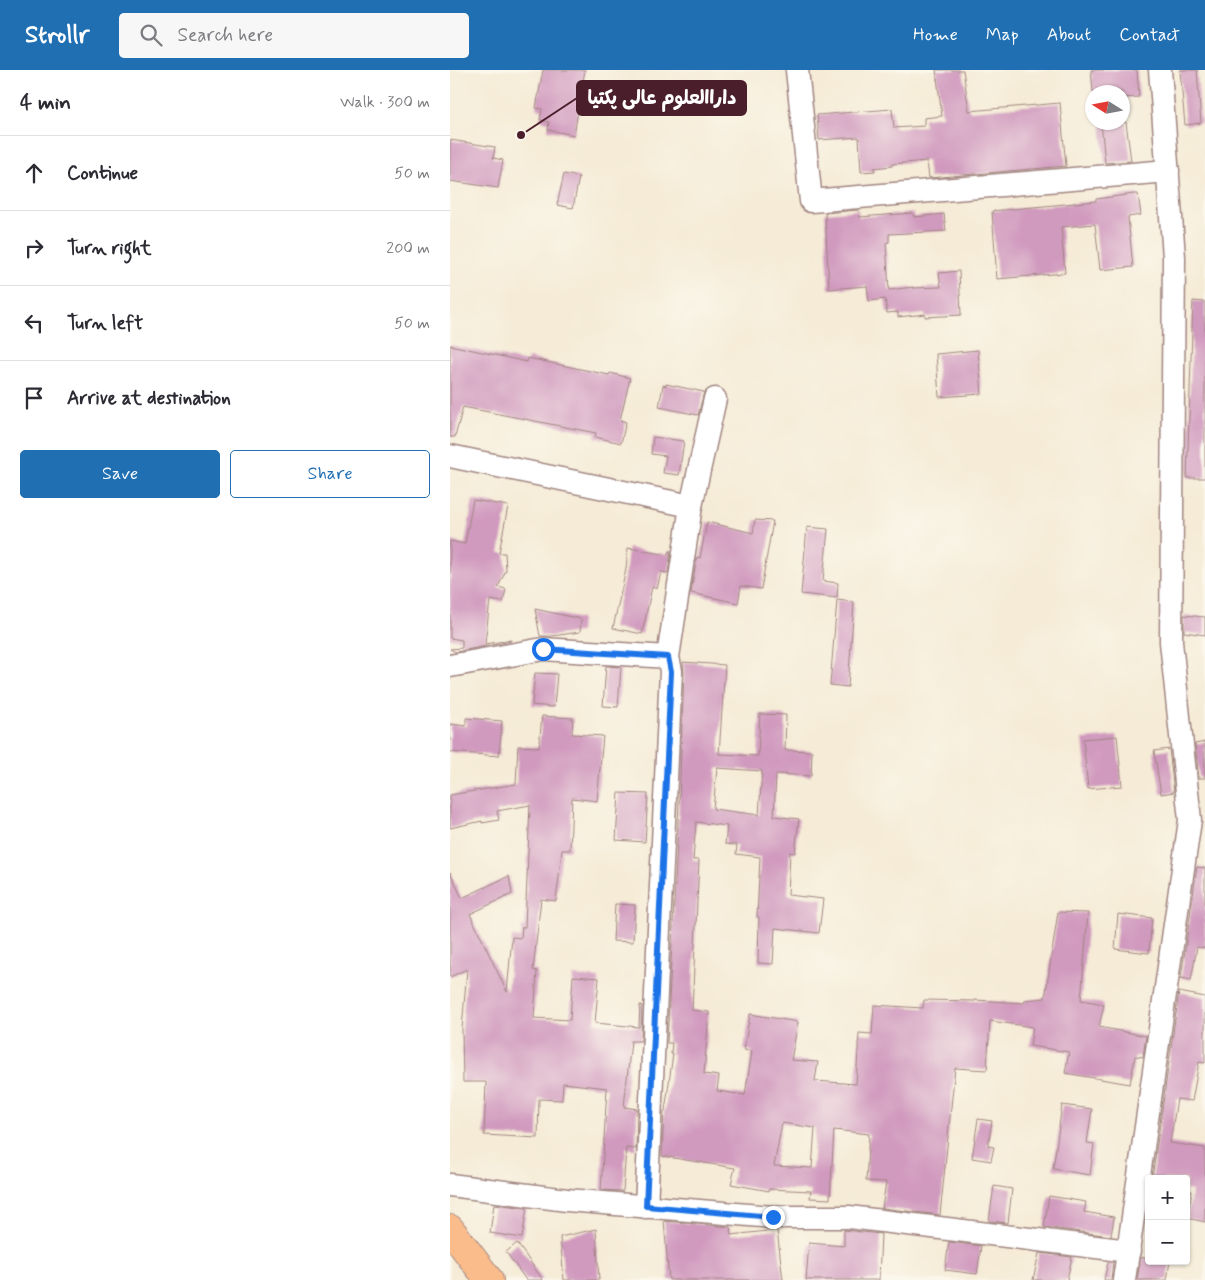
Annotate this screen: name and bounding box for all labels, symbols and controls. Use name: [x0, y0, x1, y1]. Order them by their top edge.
search box: [119, 13, 469, 58]
text: Strollr: [25, 20, 89, 51]
icon: search: [137, 21, 165, 49]
text: Search here: [177, 23, 273, 48]
text: Home: [913, 23, 958, 47]
text: Map: [986, 23, 1019, 47]
text: About: [1047, 23, 1091, 47]
text: Contact: [1119, 23, 1180, 47]
callout: داراالعلوم عالی پکتیا: [577, 81, 746, 115]
north arrow: [1085, 85, 1130, 130]
text: داراالعلوم عالی پکتیا: [588, 86, 736, 112]
text: 4 min: [20, 89, 71, 117]
text: Walk · 300 m: [340, 92, 430, 113]
icon: ahead: [20, 159, 48, 187]
text: Continue: [67, 161, 138, 186]
text: 50 m: [394, 163, 430, 184]
icon: right: [20, 234, 48, 262]
text: Turn right: [67, 236, 151, 261]
text: 200 m: [386, 238, 430, 259]
icon: left: [20, 309, 48, 337]
text: Turn left: [67, 311, 143, 336]
text: 50 m: [394, 313, 430, 334]
icon: arrive: [20, 384, 48, 412]
text: Arrive at destination: [67, 386, 231, 411]
button: Save: [20, 450, 220, 498]
button: Share: [230, 450, 430, 498]
route start: [532, 638, 555, 661]
map controls: [1145, 1175, 1190, 1265]
button: +: [1145, 1175, 1190, 1220]
route end: [762, 1206, 785, 1229]
button: −: [1145, 1220, 1190, 1265]

